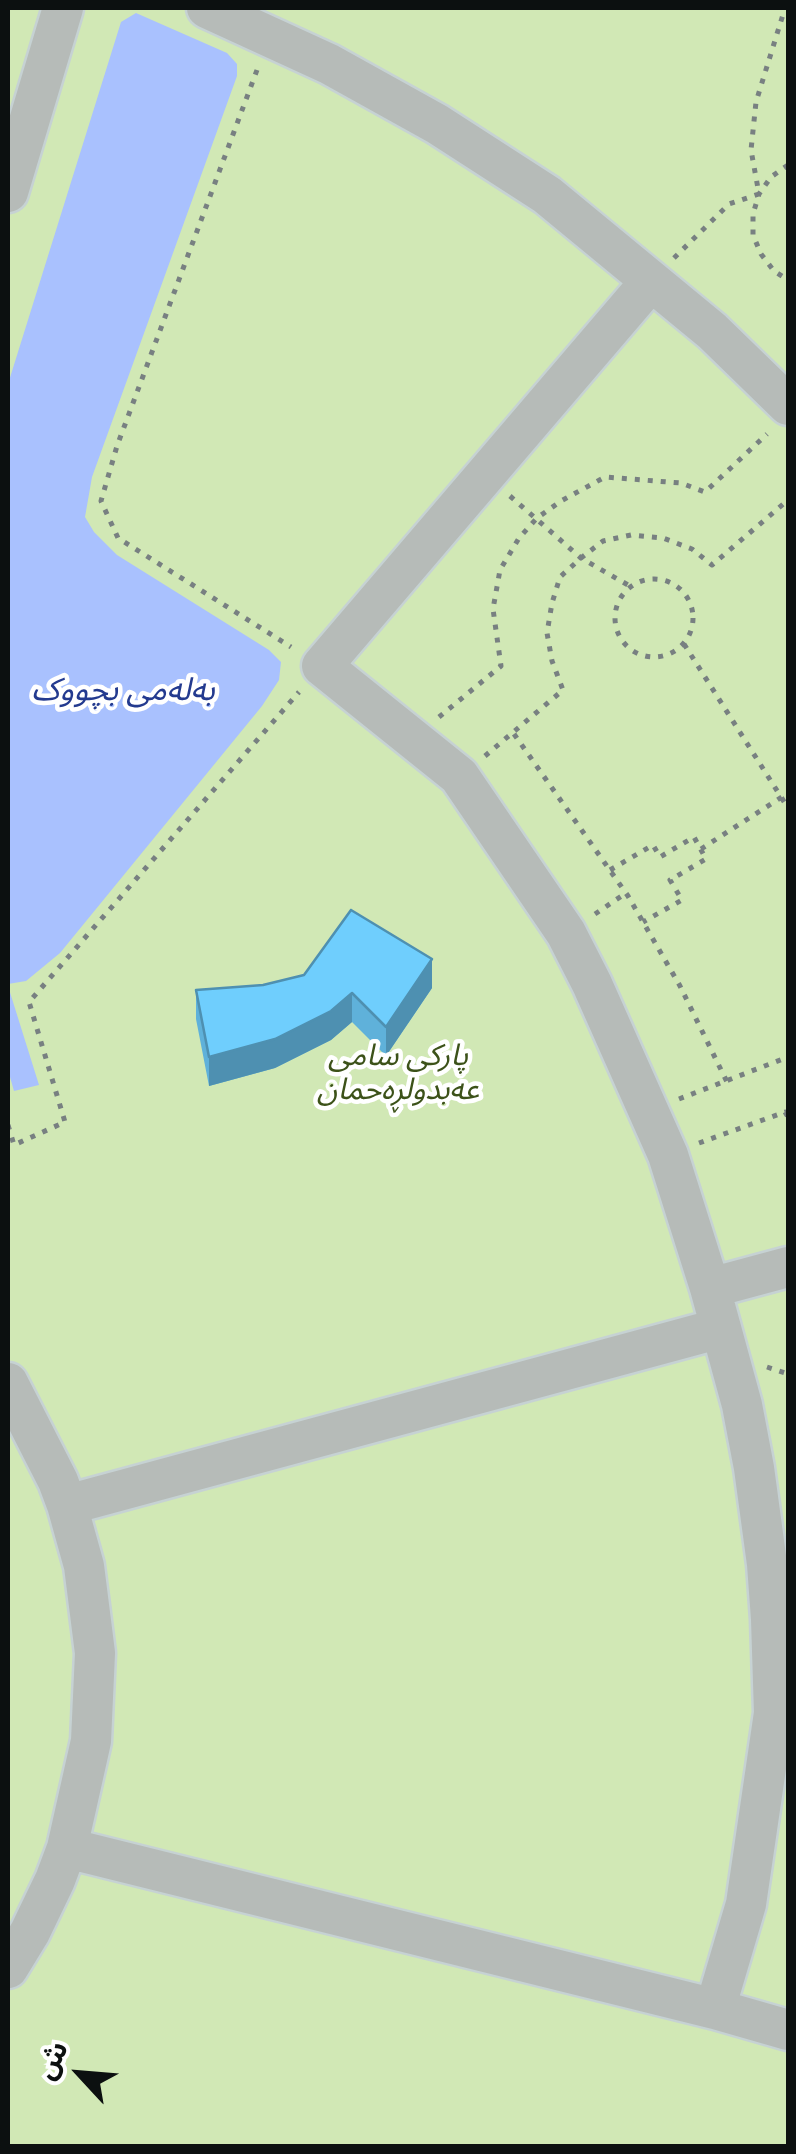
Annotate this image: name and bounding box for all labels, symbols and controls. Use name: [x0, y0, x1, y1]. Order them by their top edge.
water label: بەلەمی بچووک: [31, 676, 215, 714]
park label: پارکی سامی عەبدولڕەحمان: [317, 1042, 479, 1112]
north arrow: [30, 2024, 130, 2124]
text: ش: [18, 2030, 88, 2091]

